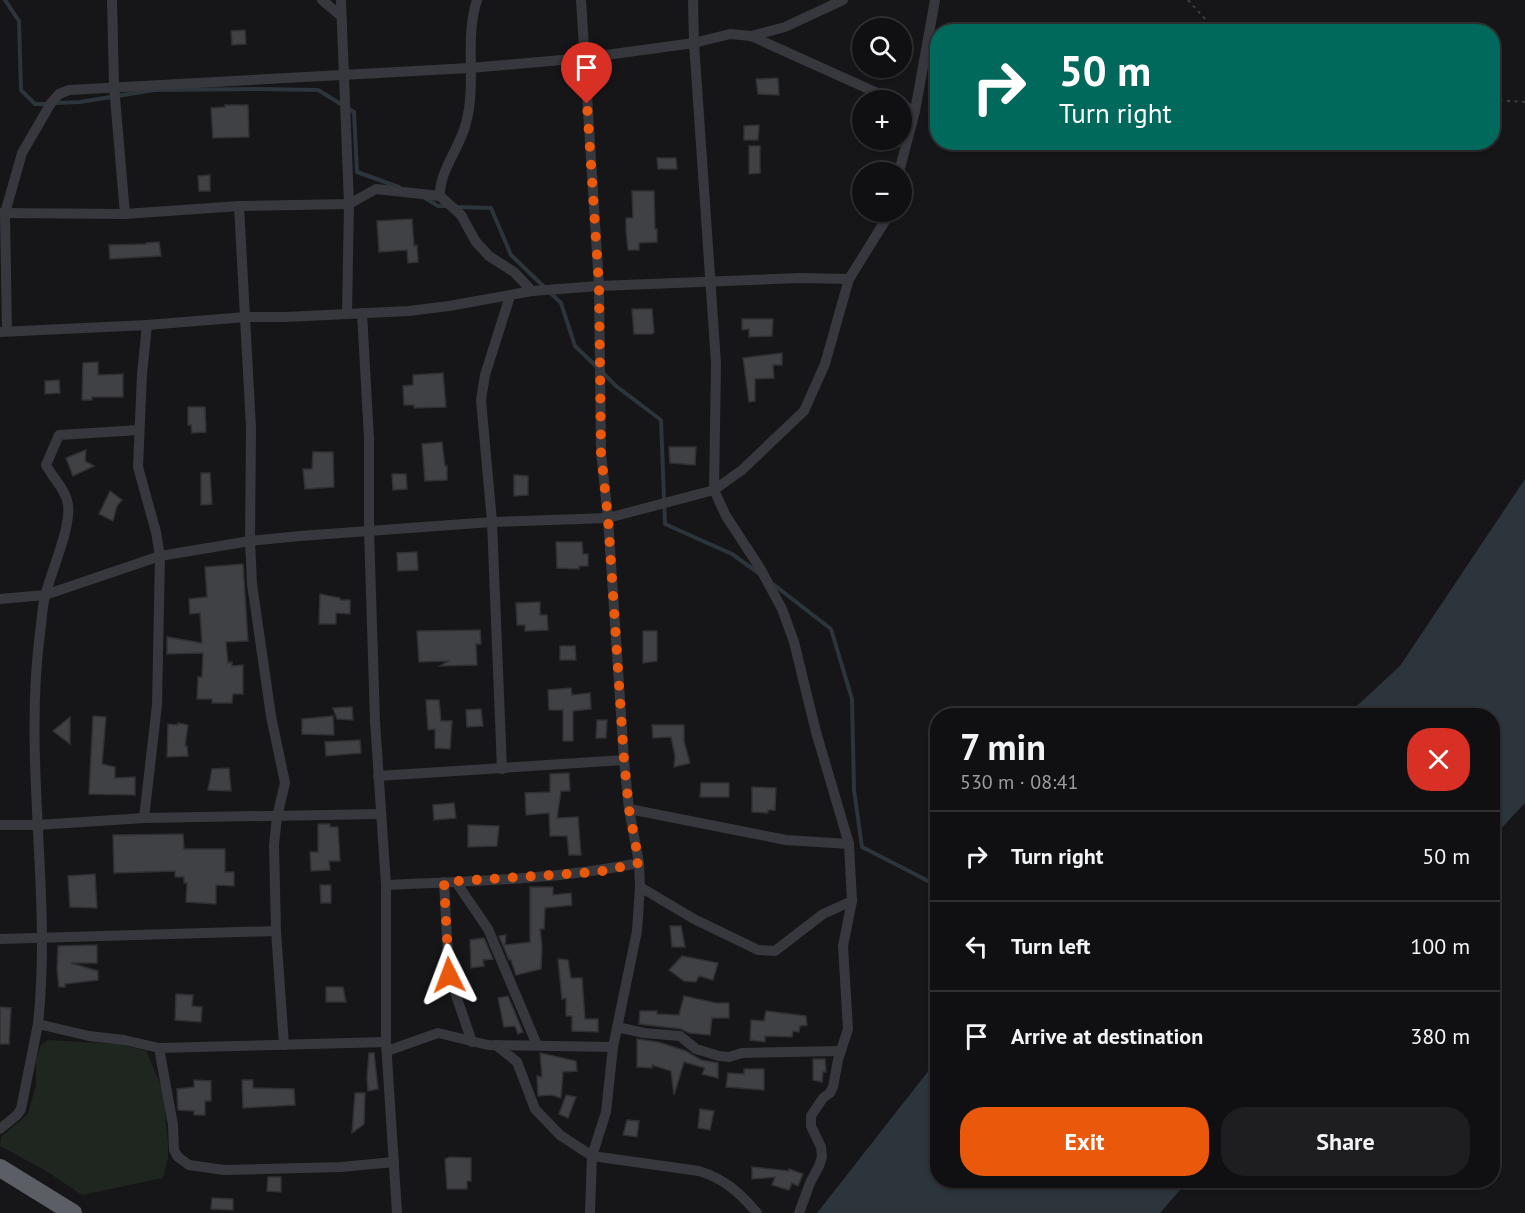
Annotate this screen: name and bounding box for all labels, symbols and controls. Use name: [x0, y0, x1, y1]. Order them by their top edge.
map controls: [852, 18, 912, 222]
button: search: [852, 18, 912, 78]
pin: [561, 42, 612, 104]
text: 50 m: [1059, 43, 1151, 98]
icon: right: [960, 48, 1038, 126]
icon: arrive: [570, 51, 603, 84]
button: +: [852, 90, 912, 150]
text: Turn right: [1059, 96, 1172, 130]
button: −: [852, 162, 912, 222]
text: 7 min: [960, 723, 1046, 770]
button: close: [1407, 728, 1470, 791]
text: 530 m · 08:41: [960, 769, 1078, 795]
icon: right: [960, 840, 993, 873]
text: Turn right: [1011, 842, 1103, 870]
text: 50 m: [1422, 842, 1470, 870]
icon: left: [960, 930, 993, 963]
text: Turn left: [1011, 932, 1091, 960]
text: 100 m: [1410, 932, 1470, 960]
position arrow: [417, 943, 481, 1007]
icon: arrive: [960, 1020, 993, 1053]
text: Arrive at destination: [1011, 1022, 1203, 1050]
text: 380 m: [1410, 1022, 1470, 1050]
button: Exit: [960, 1107, 1209, 1176]
button: Share: [1221, 1107, 1470, 1176]

